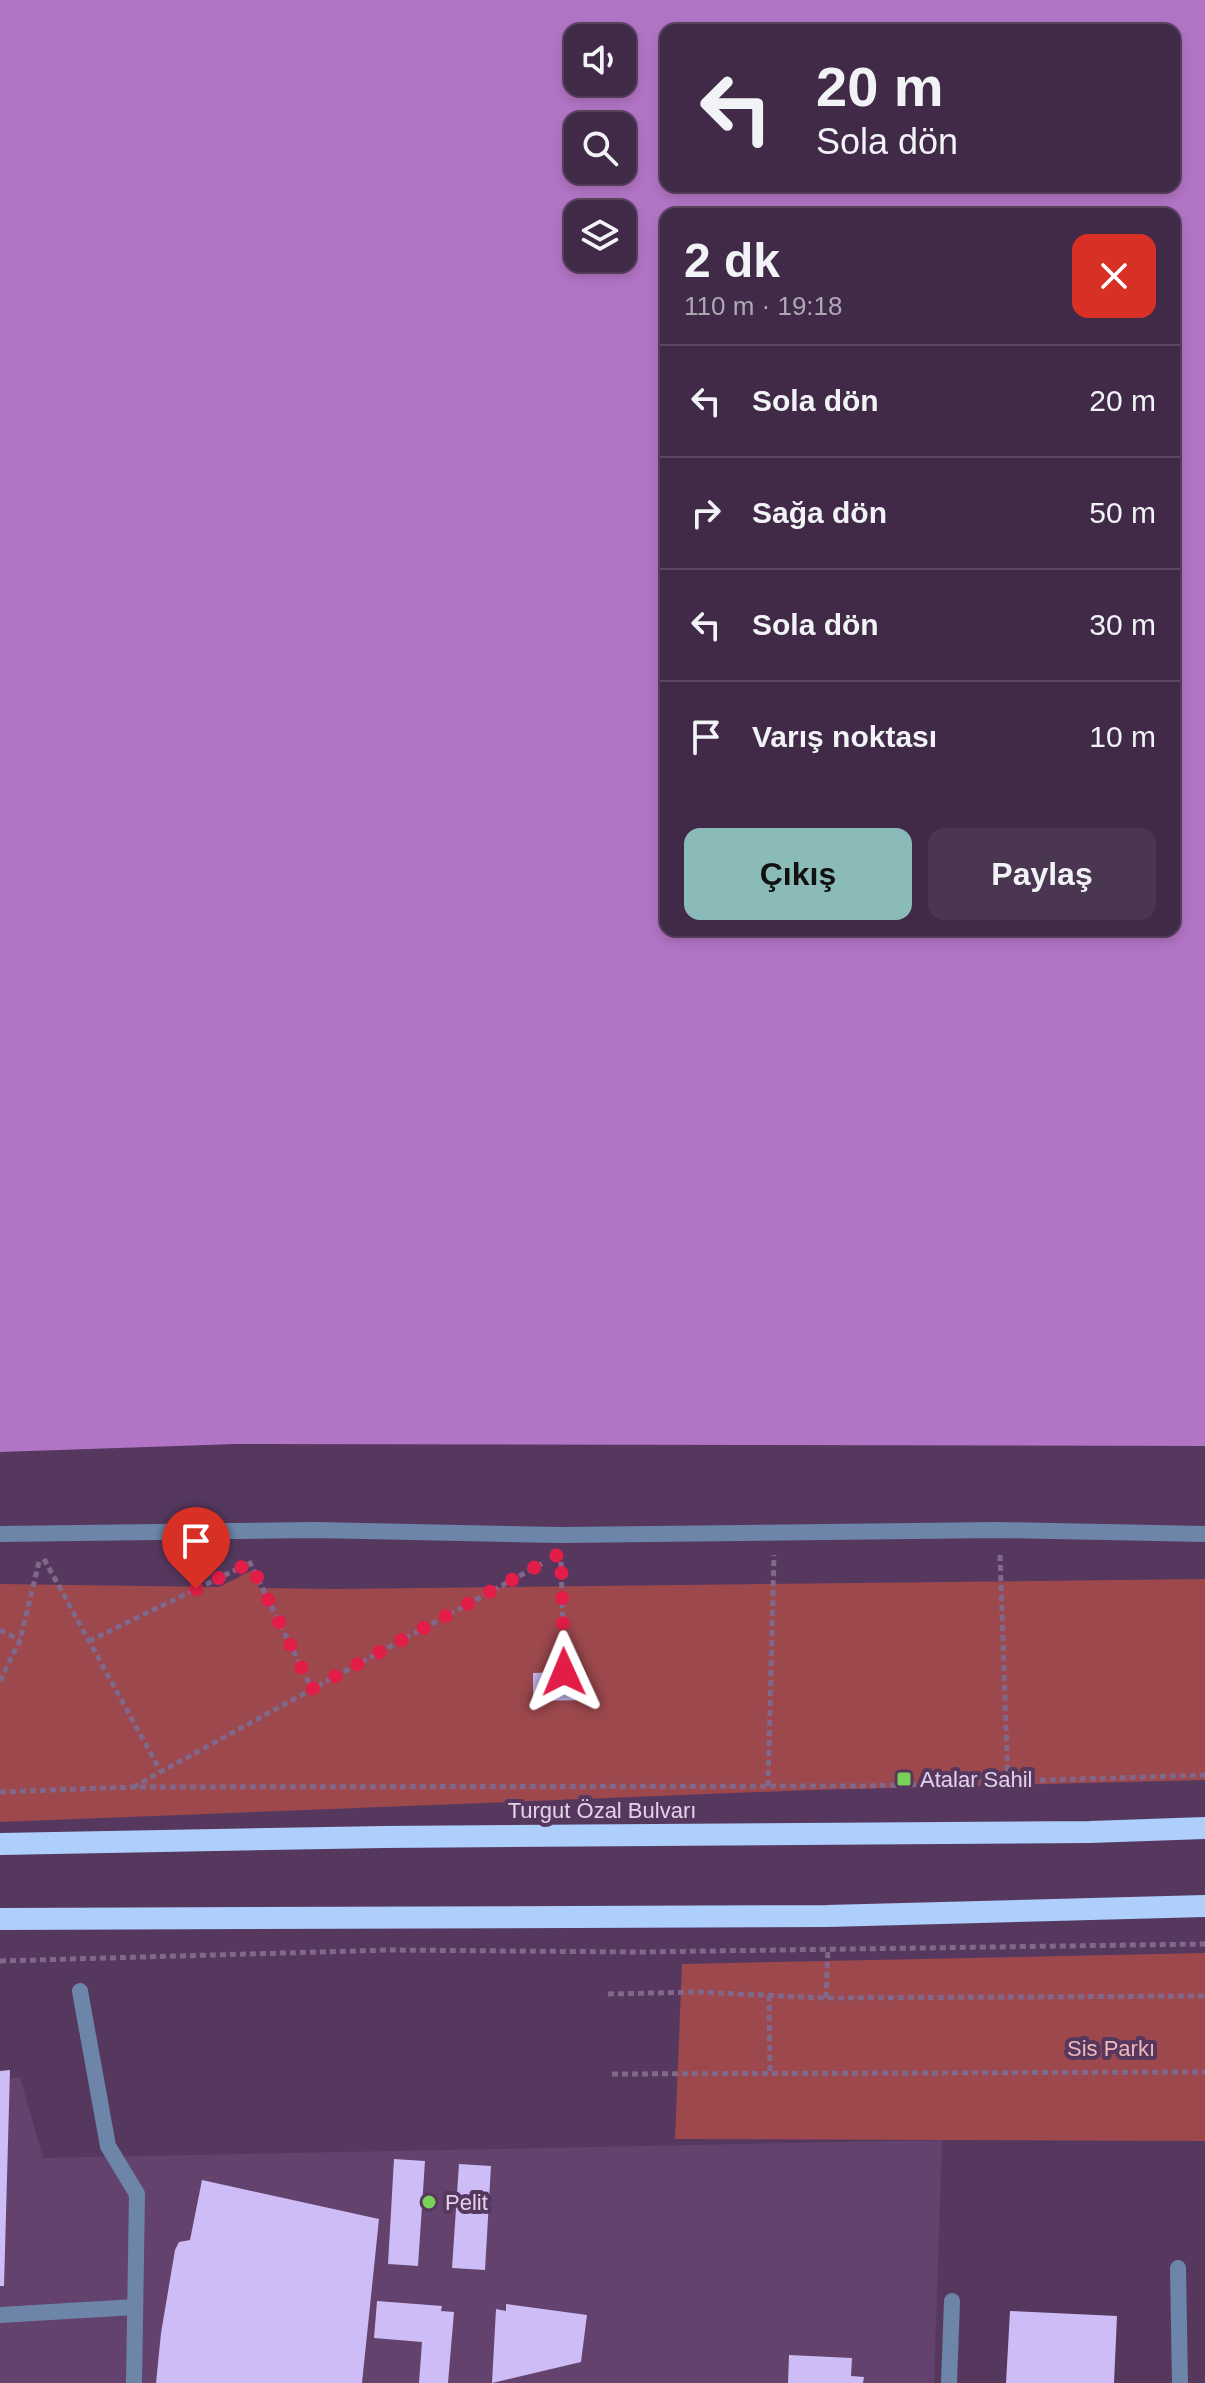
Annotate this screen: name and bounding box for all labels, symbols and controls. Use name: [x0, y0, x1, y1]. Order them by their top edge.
map controls: [564, 24, 636, 272]
button: sound: [564, 24, 636, 96]
text: 20 m: [816, 55, 944, 118]
icon: left: [684, 56, 788, 160]
button: search: [564, 112, 636, 184]
text: Sola dön: [816, 121, 958, 162]
button: layers: [564, 200, 636, 272]
text: 2 dk: [684, 234, 780, 287]
button: close: [1072, 234, 1156, 318]
text: 110 m · 19:18: [684, 291, 843, 321]
icon: left: [684, 379, 728, 423]
text: Sola dön: [752, 384, 879, 417]
text: 20 m: [1089, 384, 1156, 417]
icon: right: [684, 491, 728, 535]
text: Sağa dön: [752, 496, 887, 529]
text: 50 m: [1089, 496, 1156, 529]
icon: left: [684, 603, 728, 647]
text: Sola dön: [752, 608, 879, 641]
text: 30 m: [1089, 608, 1156, 641]
icon: arrive: [684, 715, 728, 759]
text: Varış noktası: [752, 720, 937, 753]
text: 10 m: [1089, 720, 1156, 753]
button: Çıkış: [684, 828, 912, 920]
button: Paylaş: [928, 828, 1156, 920]
pin: [162, 1507, 230, 1589]
icon: arrive: [174, 1519, 218, 1563]
position arrow: [522, 1630, 606, 1714]
place label: Atalar Sahil: [920, 1767, 1033, 1792]
marker: Atalar Sahil: [895, 1770, 913, 1788]
street label: Turgut Özal Bulvarı: [508, 1798, 696, 1823]
park label: Sis Parkı: [1067, 2036, 1155, 2061]
place label: Pelit: [445, 2190, 488, 2215]
marker: Pelit: [420, 2193, 438, 2211]

